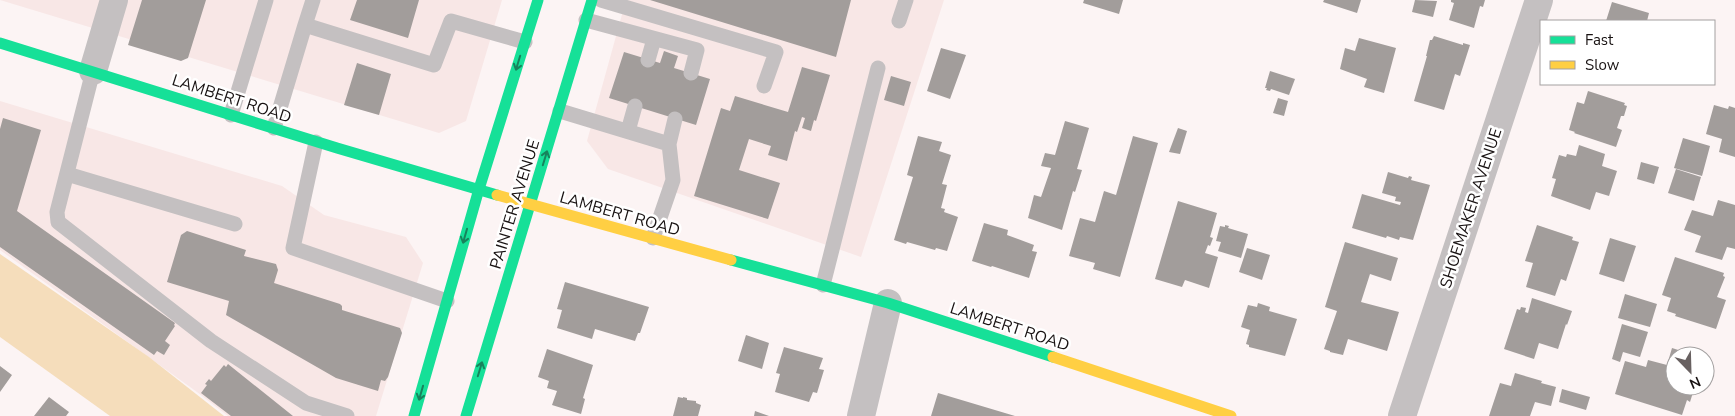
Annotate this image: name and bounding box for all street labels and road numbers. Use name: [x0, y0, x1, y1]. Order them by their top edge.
street label: LAMBERT ROAD: [169, 69, 294, 129]
street label: SHOEMAKER AVENUE: [1435, 125, 1507, 291]
street label: PAINTER AVENUE: [485, 137, 545, 272]
street label: LAMBERT ROAD: [557, 186, 682, 242]
street label: LAMBERT ROAD: [947, 297, 1072, 357]

